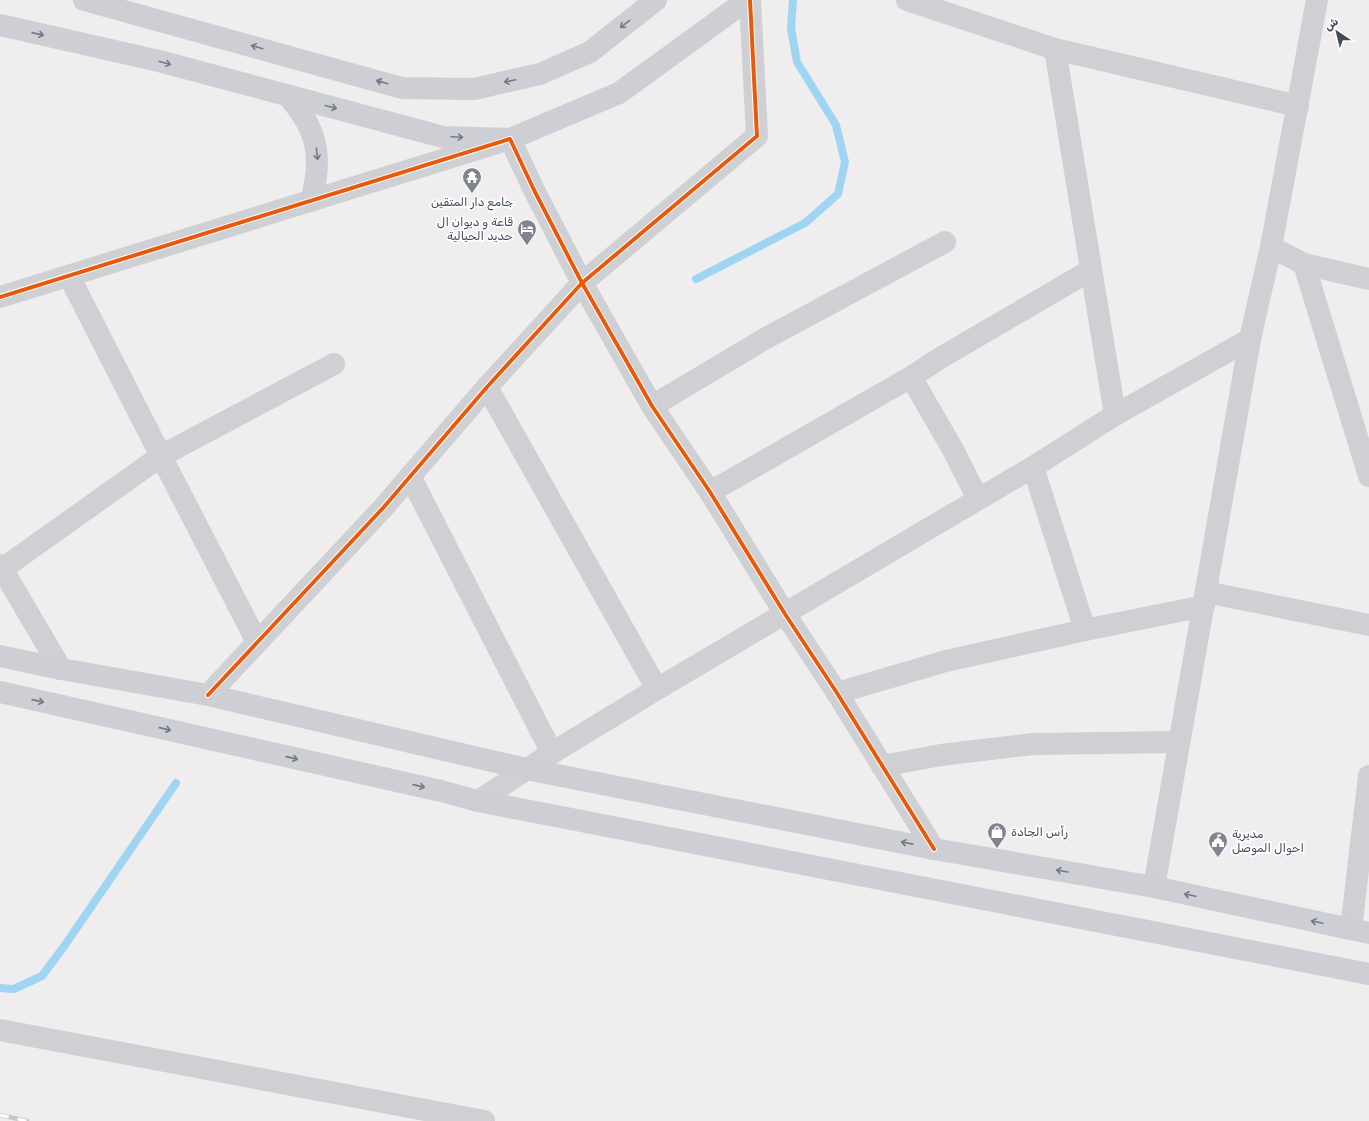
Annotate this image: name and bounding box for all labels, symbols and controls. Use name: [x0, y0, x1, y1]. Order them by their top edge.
north arrow: [1317, 12, 1357, 52]
text: ش: [1322, 15, 1341, 34]
one-way arrow: [620, 20, 631, 28]
one-way arrow: [31, 30, 44, 38]
one-way arrow: [250, 43, 263, 50]
one-way arrow: [158, 60, 171, 67]
one-way arrow: [504, 77, 517, 85]
one-way arrow: [375, 78, 388, 85]
one-way arrow: [324, 104, 337, 111]
one-way arrow: [450, 133, 463, 141]
one-way arrow: [313, 147, 320, 160]
temple icon: جامع دار المتقين: [461, 166, 483, 194]
place label: جامع دار المتقين: [431, 195, 513, 211]
place label: قاعة و ديوان ال حديد الحيالية: [437, 215, 513, 243]
hotel icon: قاعة و ديوان ال حديد الحيالية: [516, 218, 538, 246]
one-way arrow: [31, 698, 44, 705]
one-way arrow: [158, 726, 171, 734]
one-way arrow: [285, 754, 298, 762]
one-way arrow: [412, 782, 425, 790]
shop icon: رأس الجادة: [986, 821, 1008, 849]
place label: رأس الجادة: [1011, 825, 1068, 840]
place label: مديرية احوال الموصل: [1232, 827, 1304, 856]
public building icon: مديرية احوال الموصل: [1207, 830, 1229, 858]
one-way arrow: [901, 839, 914, 847]
one-way arrow: [1056, 867, 1069, 875]
one-way arrow: [1184, 891, 1197, 899]
one-way arrow: [1311, 917, 1324, 925]

